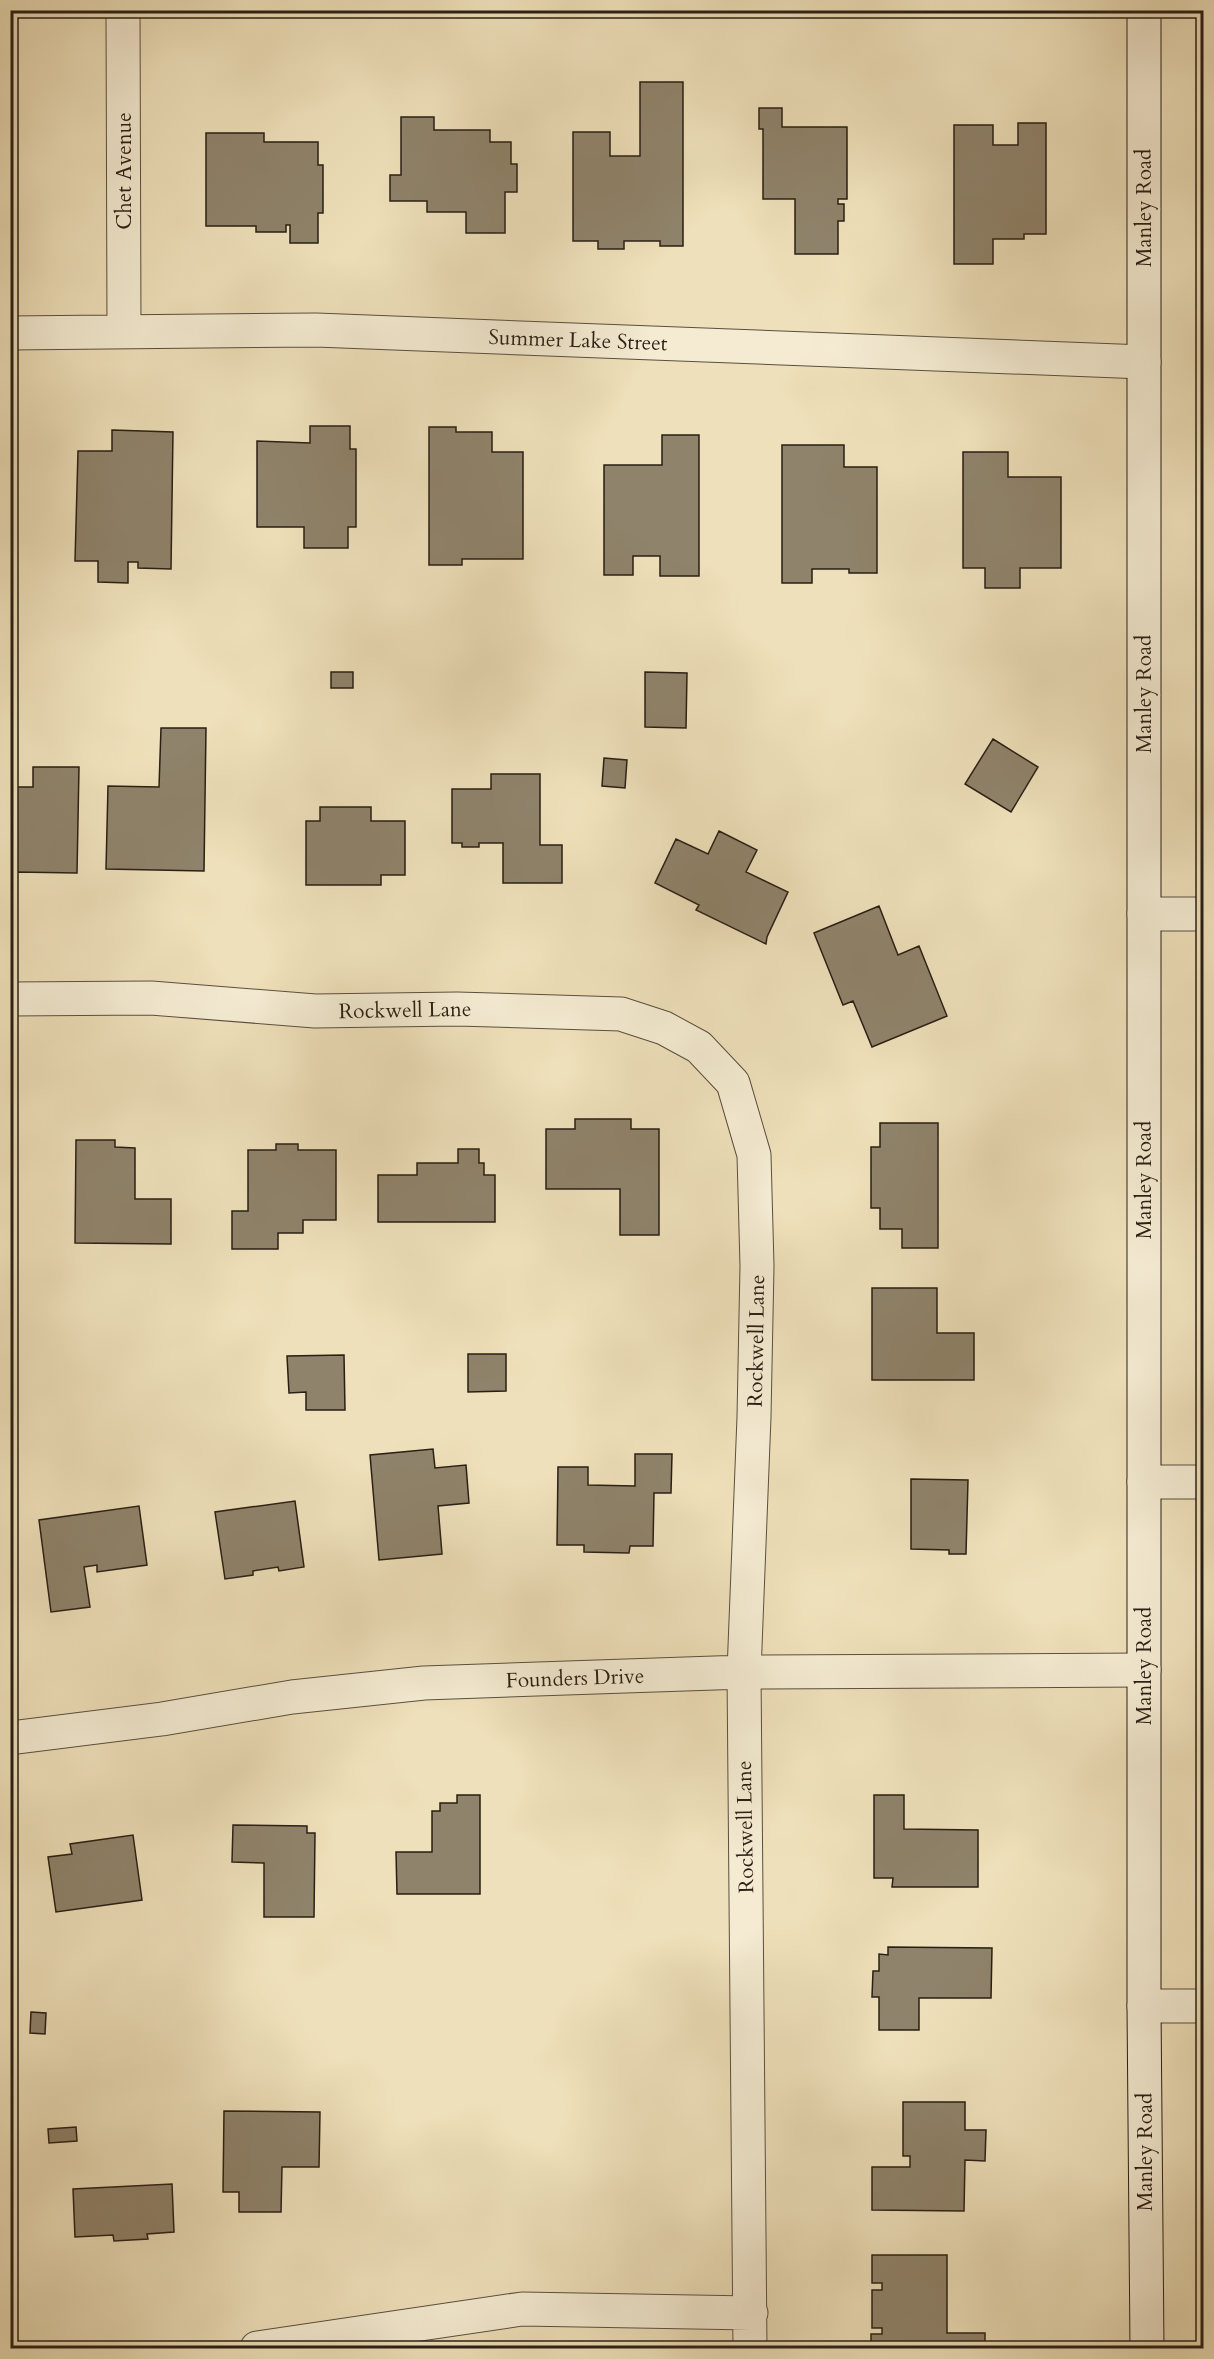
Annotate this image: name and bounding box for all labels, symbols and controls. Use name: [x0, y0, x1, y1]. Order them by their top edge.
street label: Chet Avenue: [110, 112, 139, 230]
street label: Manley Road: [1130, 149, 1159, 267]
street label: Summer Lake Street: [488, 323, 668, 358]
street label: Manley Road: [1130, 635, 1159, 753]
street label: Rockwell Lane: [338, 995, 472, 1026]
street label: Manley Road: [1130, 1121, 1159, 1239]
street label: Rockwell Lane: [741, 1274, 772, 1408]
street label: Manley Road: [1130, 1607, 1159, 1725]
street label: Founders Drive: [505, 1662, 645, 1695]
street label: Rockwell Lane: [730, 1760, 761, 1894]
street label: Manley Road: [1131, 2093, 1160, 2211]

